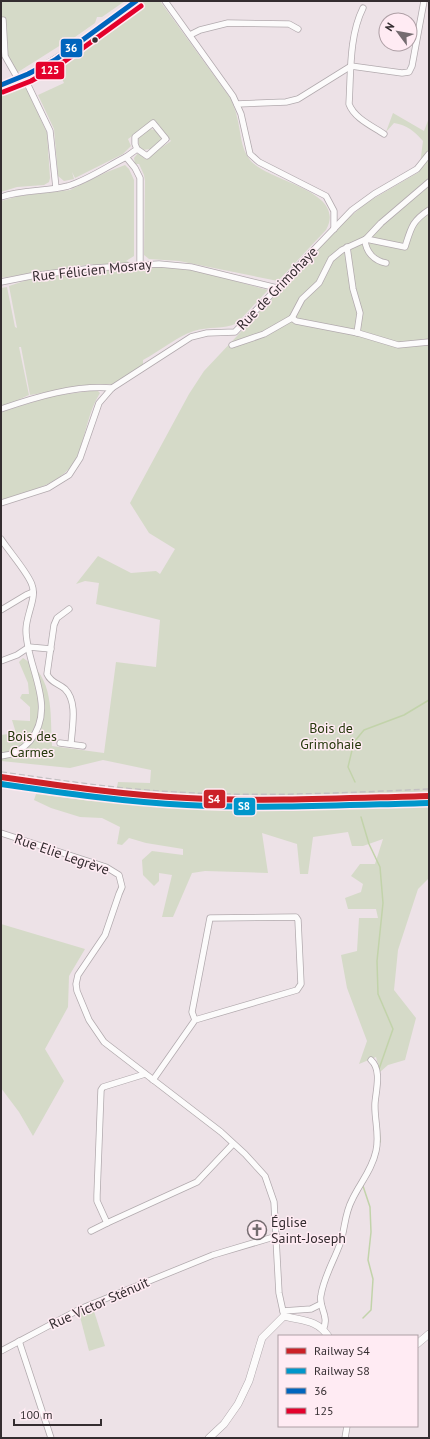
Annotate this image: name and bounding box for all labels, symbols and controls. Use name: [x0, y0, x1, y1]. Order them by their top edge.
north arrow: [378, 12, 418, 52]
text: N: [382, 20, 397, 33]
unlabelled marker: [90, 35, 100, 45]
line badge: 36: [60, 38, 83, 58]
text: 36: [65, 41, 77, 55]
line badge: 125: [35, 61, 65, 80]
text: 125: [41, 63, 59, 77]
street label: Rue de Grimohaye: [233, 243, 321, 333]
street label: Rue Félicien Mosray: [31, 255, 153, 285]
park label: Bois de Grimohaie: [300, 719, 362, 753]
park label: Bois des Carmes: [7, 727, 57, 761]
line badge: S4: [203, 789, 226, 809]
text: S4: [208, 792, 221, 806]
line badge: S8: [233, 797, 256, 816]
text: S8: [238, 799, 250, 813]
street label: Rue Elie Legrève: [12, 829, 112, 879]
place label: Église Saint-Joseph: [271, 1213, 346, 1247]
church icon: Église Saint-Joseph: [246, 1219, 268, 1241]
street label: Rue Victor Sténuit: [46, 1273, 152, 1333]
legend: [278, 1335, 418, 1427]
text: Railway S4: [314, 1343, 370, 1358]
text: Railway S8: [314, 1363, 370, 1378]
text: 36: [314, 1383, 327, 1398]
scale bar: [14, 1401, 101, 1427]
text: 125: [314, 1403, 334, 1418]
text: 100 m: [20, 1407, 53, 1422]

